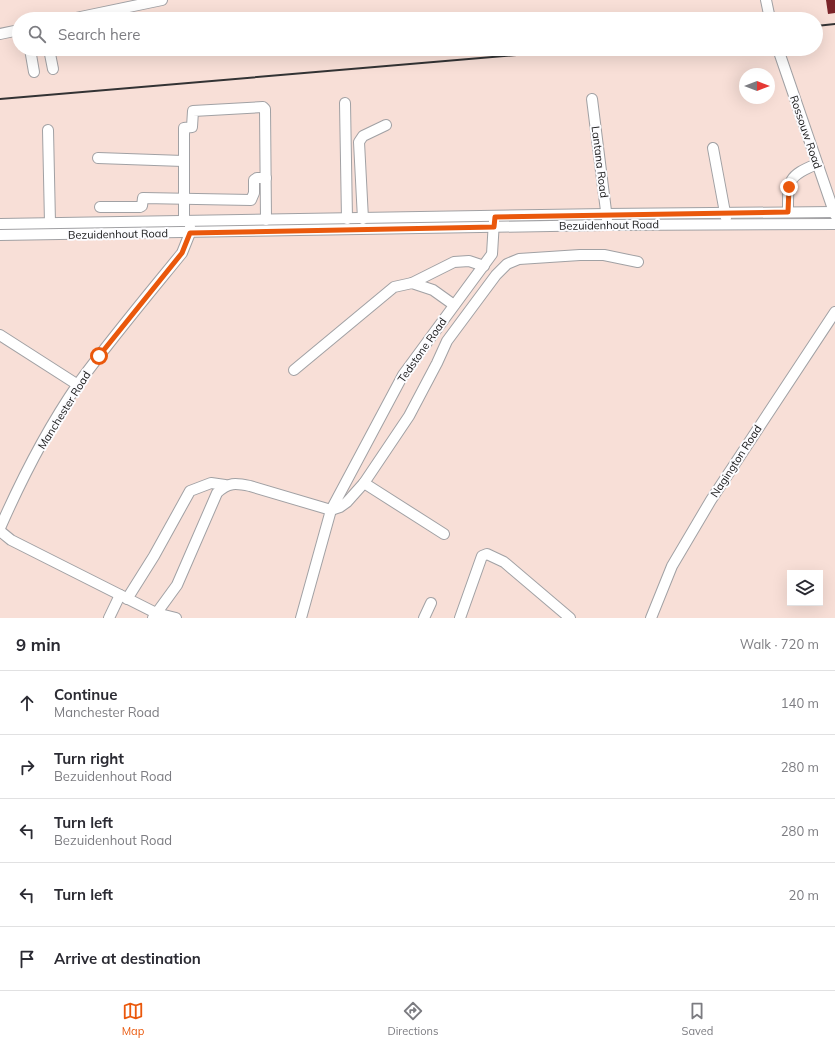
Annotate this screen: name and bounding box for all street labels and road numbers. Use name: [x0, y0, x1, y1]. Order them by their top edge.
street label: Rossouw Road: [787, 93, 825, 171]
street label: Lantana Road: [589, 125, 611, 199]
street label: Bezuidenhout Road: [559, 217, 659, 233]
street label: Bezuidenhout Road: [68, 226, 168, 242]
street label: Tedstone Road: [394, 315, 450, 385]
street label: Manchester Road: [34, 368, 94, 452]
street label: Nagington Road: [707, 422, 765, 500]

